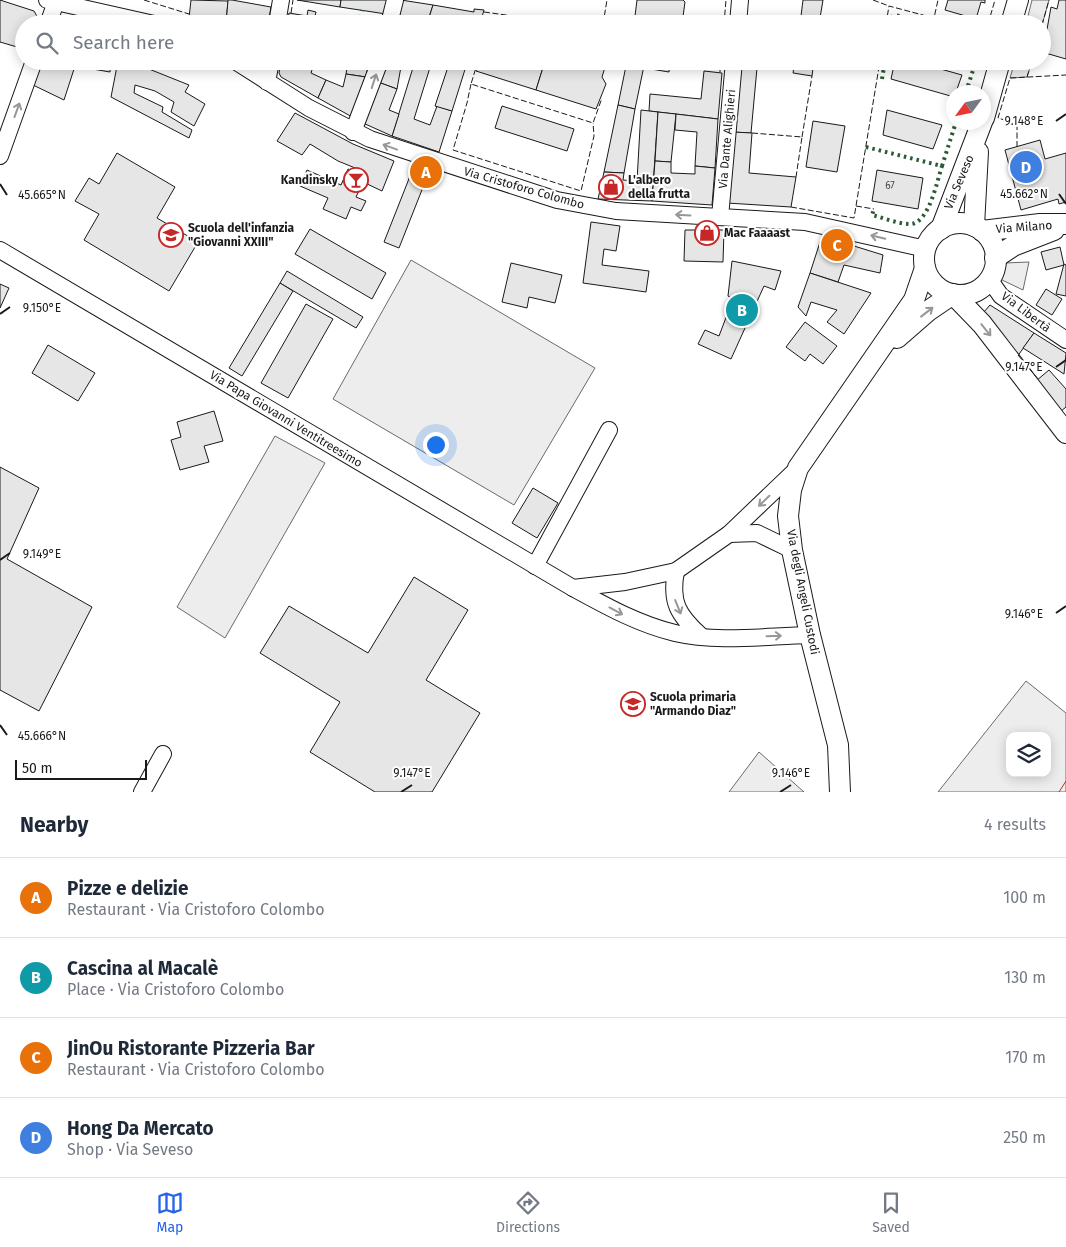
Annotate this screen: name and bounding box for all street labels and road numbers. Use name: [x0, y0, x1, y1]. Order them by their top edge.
street label: Via Dante Alighieri: [716, 89, 738, 189]
street label: Via Seveso: [941, 153, 977, 211]
street label: Via Cristoforo Colombo: [462, 164, 586, 212]
street label: Via Milano: [995, 218, 1053, 236]
street label: Via Libertà: [999, 289, 1053, 335]
street label: Via Papa Giovanni Ventitreesimo: [207, 368, 365, 470]
street label: Via degli Angeli Custodi: [784, 528, 822, 656]

